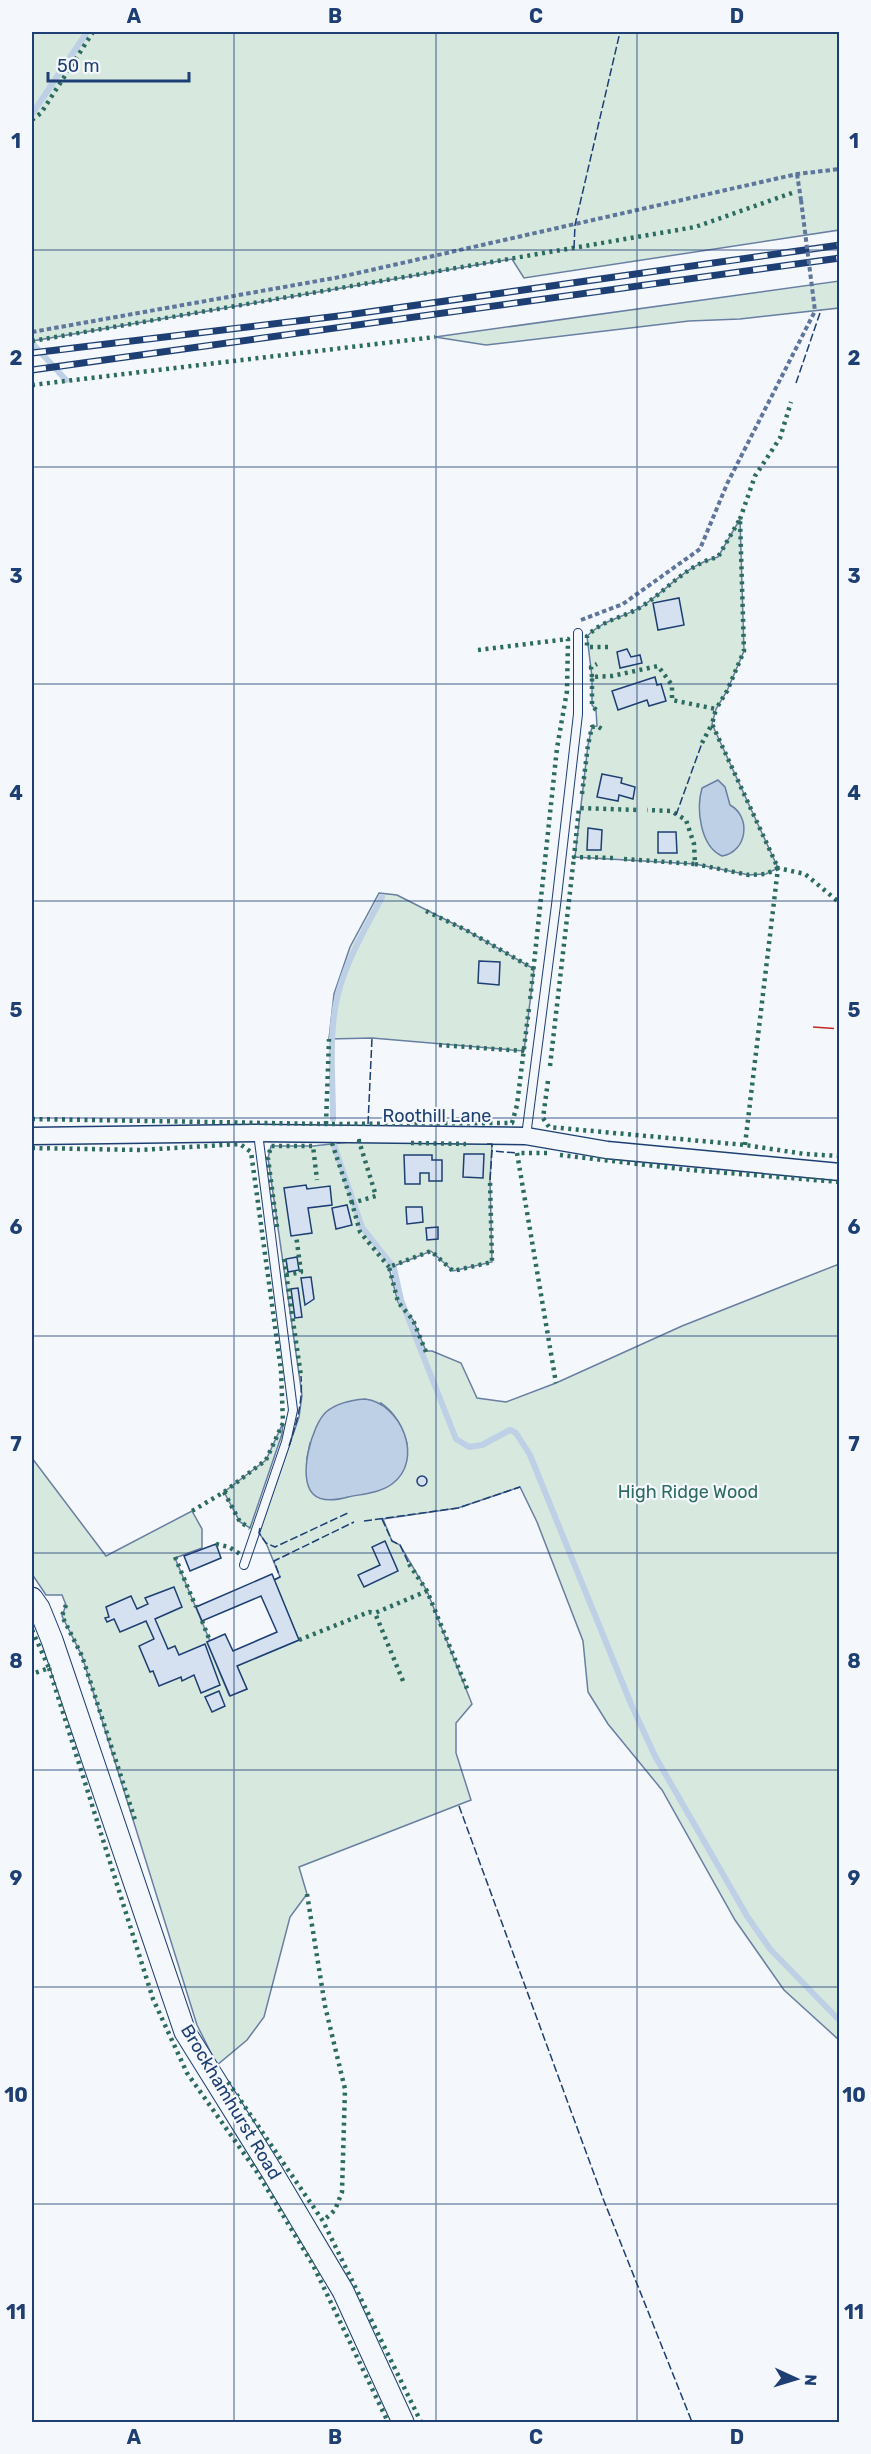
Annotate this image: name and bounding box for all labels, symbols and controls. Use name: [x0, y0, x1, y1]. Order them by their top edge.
text: A: [127, 4, 142, 28]
text: B: [328, 4, 342, 28]
text: C: [529, 4, 543, 28]
text: D: [730, 4, 744, 28]
scale bar: [48, 45, 189, 83]
text: 50 m: [57, 55, 100, 77]
text: 1: [11, 129, 21, 153]
text: 1: [849, 129, 859, 153]
text: 2: [10, 346, 23, 370]
text: 2: [848, 346, 861, 370]
text: 3: [9, 564, 23, 588]
text: 3: [847, 564, 861, 588]
text: 4: [9, 781, 23, 805]
text: 4: [847, 781, 861, 805]
text: 5: [10, 998, 23, 1022]
text: 5: [848, 998, 861, 1022]
street label: Roothill Lane: [383, 1105, 491, 1127]
text: 6: [9, 1215, 23, 1239]
text: 6: [847, 1215, 861, 1239]
text: 7: [10, 1432, 22, 1456]
text: 7: [848, 1432, 860, 1456]
park label: High Ridge Wood: [618, 1481, 758, 1503]
text: 8: [9, 1649, 23, 1673]
text: 8: [847, 1649, 861, 1673]
text: 9: [10, 1866, 23, 1890]
text: 9: [848, 1866, 861, 1890]
street label: Brockhamhurst Road: [176, 2020, 286, 2184]
text: 10: [4, 2083, 28, 2107]
text: 10: [842, 2083, 866, 2107]
text: 11: [6, 2300, 26, 2324]
text: 11: [844, 2300, 864, 2324]
north arrow: [766, 2349, 826, 2409]
text: N: [801, 2374, 820, 2386]
text: A: [127, 2425, 142, 2449]
text: B: [328, 2425, 342, 2449]
text: C: [529, 2425, 543, 2449]
text: D: [730, 2425, 744, 2449]

